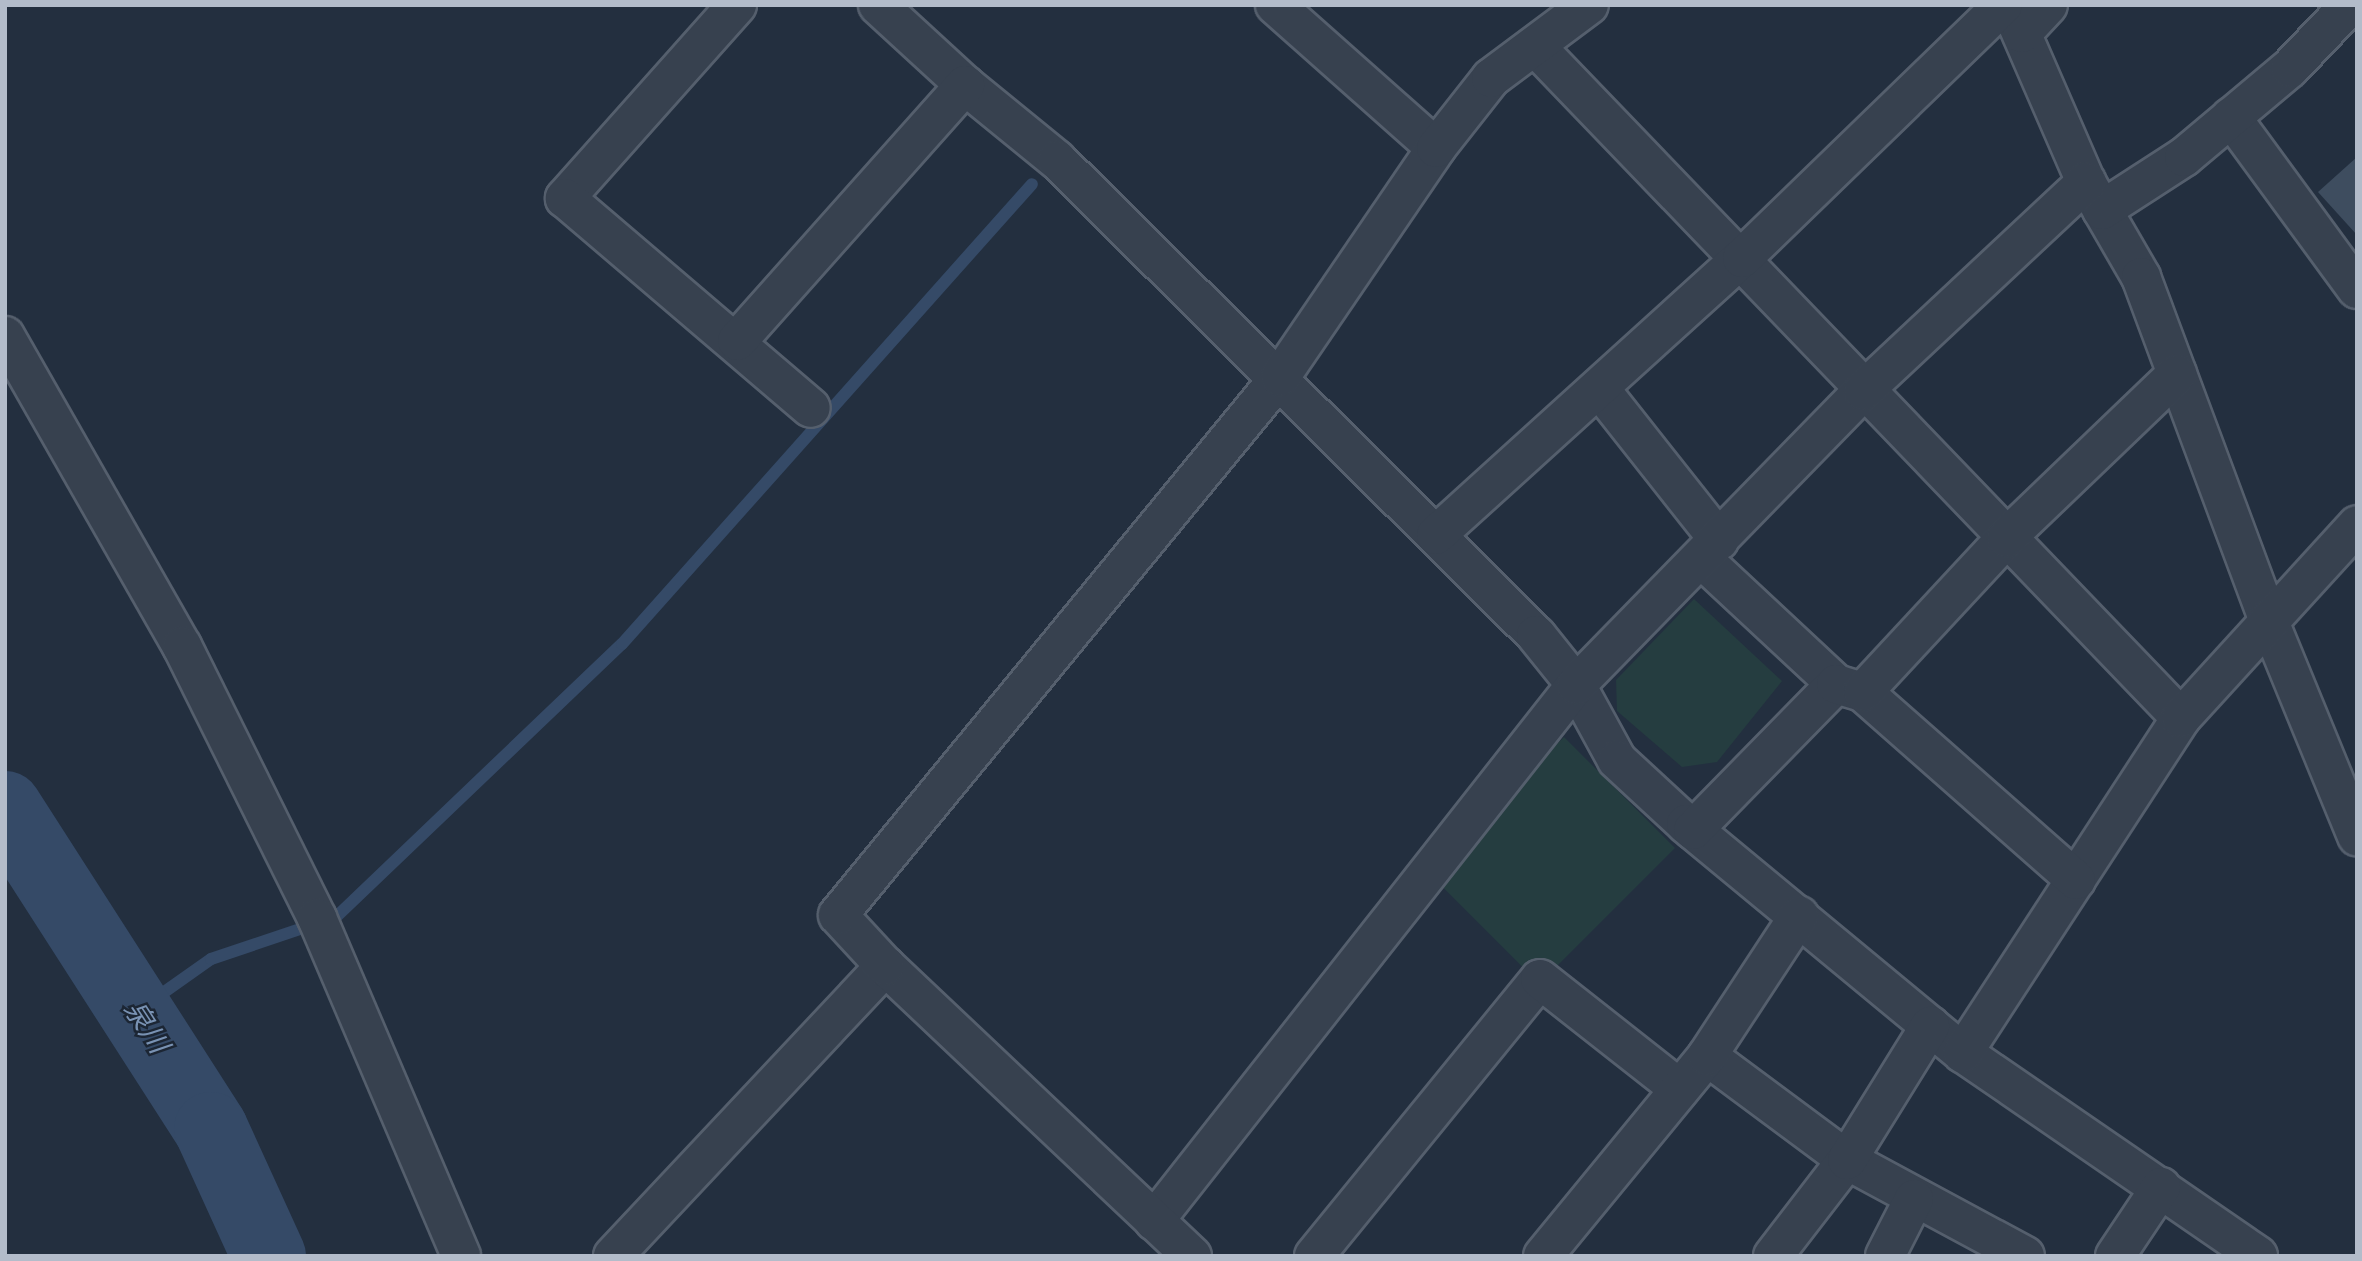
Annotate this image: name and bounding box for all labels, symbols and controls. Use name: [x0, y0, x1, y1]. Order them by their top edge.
water label: 泉川: [117, 994, 175, 1060]

